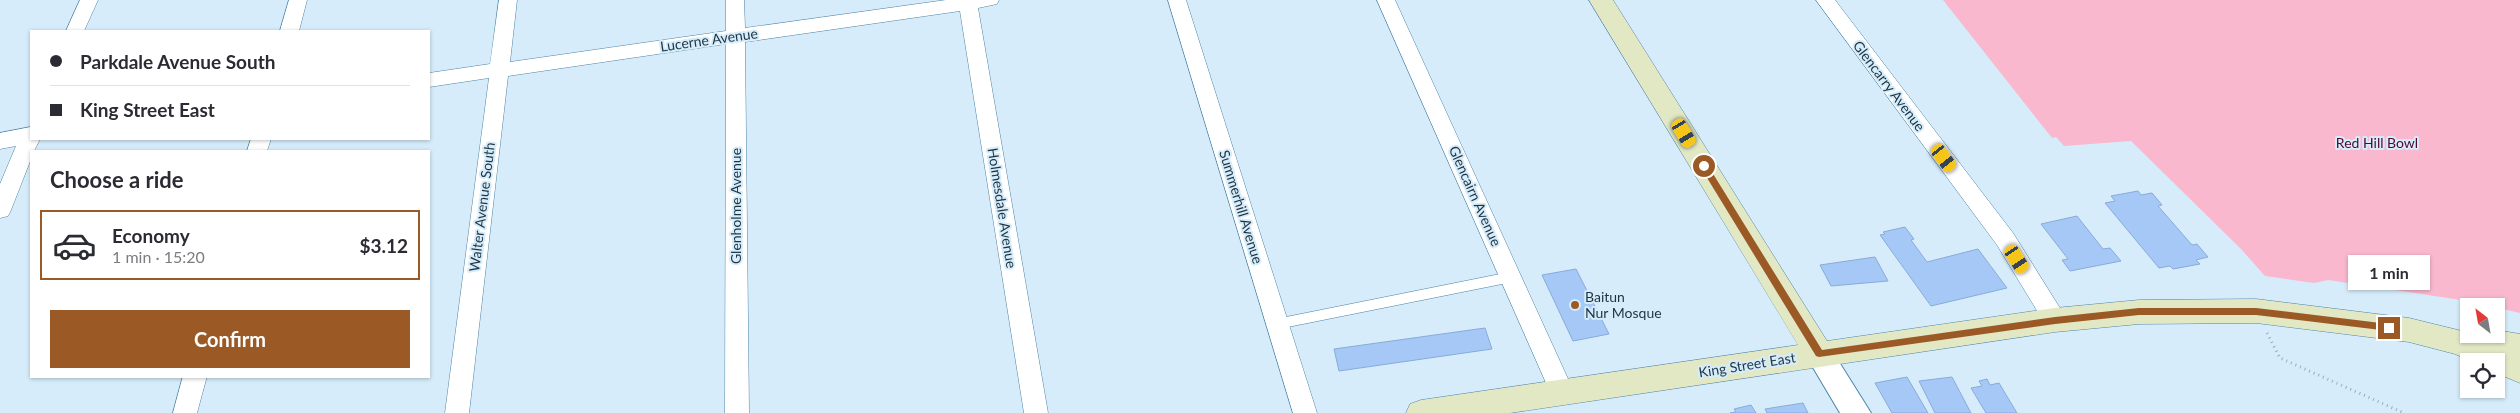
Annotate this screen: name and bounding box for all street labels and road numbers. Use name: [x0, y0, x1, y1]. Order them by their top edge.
street label: Lucerne Avenue: [659, 24, 759, 55]
street label: Glencarry Avenue: [1850, 37, 1929, 134]
street label: Walter Avenue South: [465, 141, 498, 273]
street label: Glencairn Avenue: [1446, 143, 1505, 249]
street label: Holmesdale Avenue: [985, 147, 1020, 269]
street label: Glenholme Avenue: [727, 148, 744, 264]
street label: Summerhill Avenue: [1216, 148, 1267, 266]
street label: King Street East: [1697, 348, 1797, 381]

